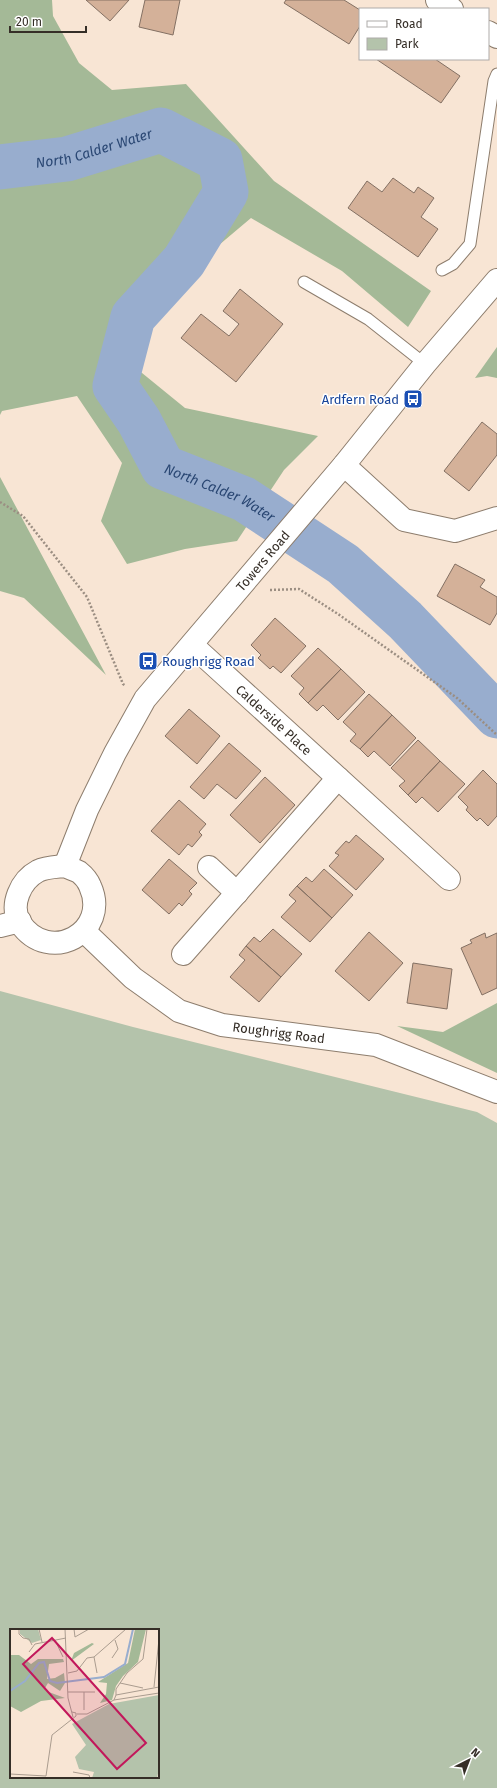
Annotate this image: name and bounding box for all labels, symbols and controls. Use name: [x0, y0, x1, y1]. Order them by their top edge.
scale bar: [10, 8, 86, 34]
legend: [359, 8, 489, 60]
text: 20 m: [16, 15, 42, 29]
text: Road: [395, 17, 423, 31]
text: Park: [395, 37, 419, 51]
water label: North Calder Water: [35, 125, 155, 172]
bus stop icon: Ardfern Road: [402, 388, 424, 410]
place label: Ardfern Road: [322, 392, 399, 407]
water label: North Calder Water: [162, 460, 278, 526]
street label: Towers Road: [233, 528, 293, 594]
bus stop icon: Roughrigg Road: [137, 650, 159, 672]
place label: Roughrigg Road: [162, 654, 255, 669]
street label: Calderside Place: [233, 682, 315, 758]
street label: Roughrigg Road: [232, 1019, 326, 1046]
inset map: [10, 1629, 159, 1778]
north arrow: [449, 1740, 489, 1780]
text: N: [468, 1746, 482, 1760]

